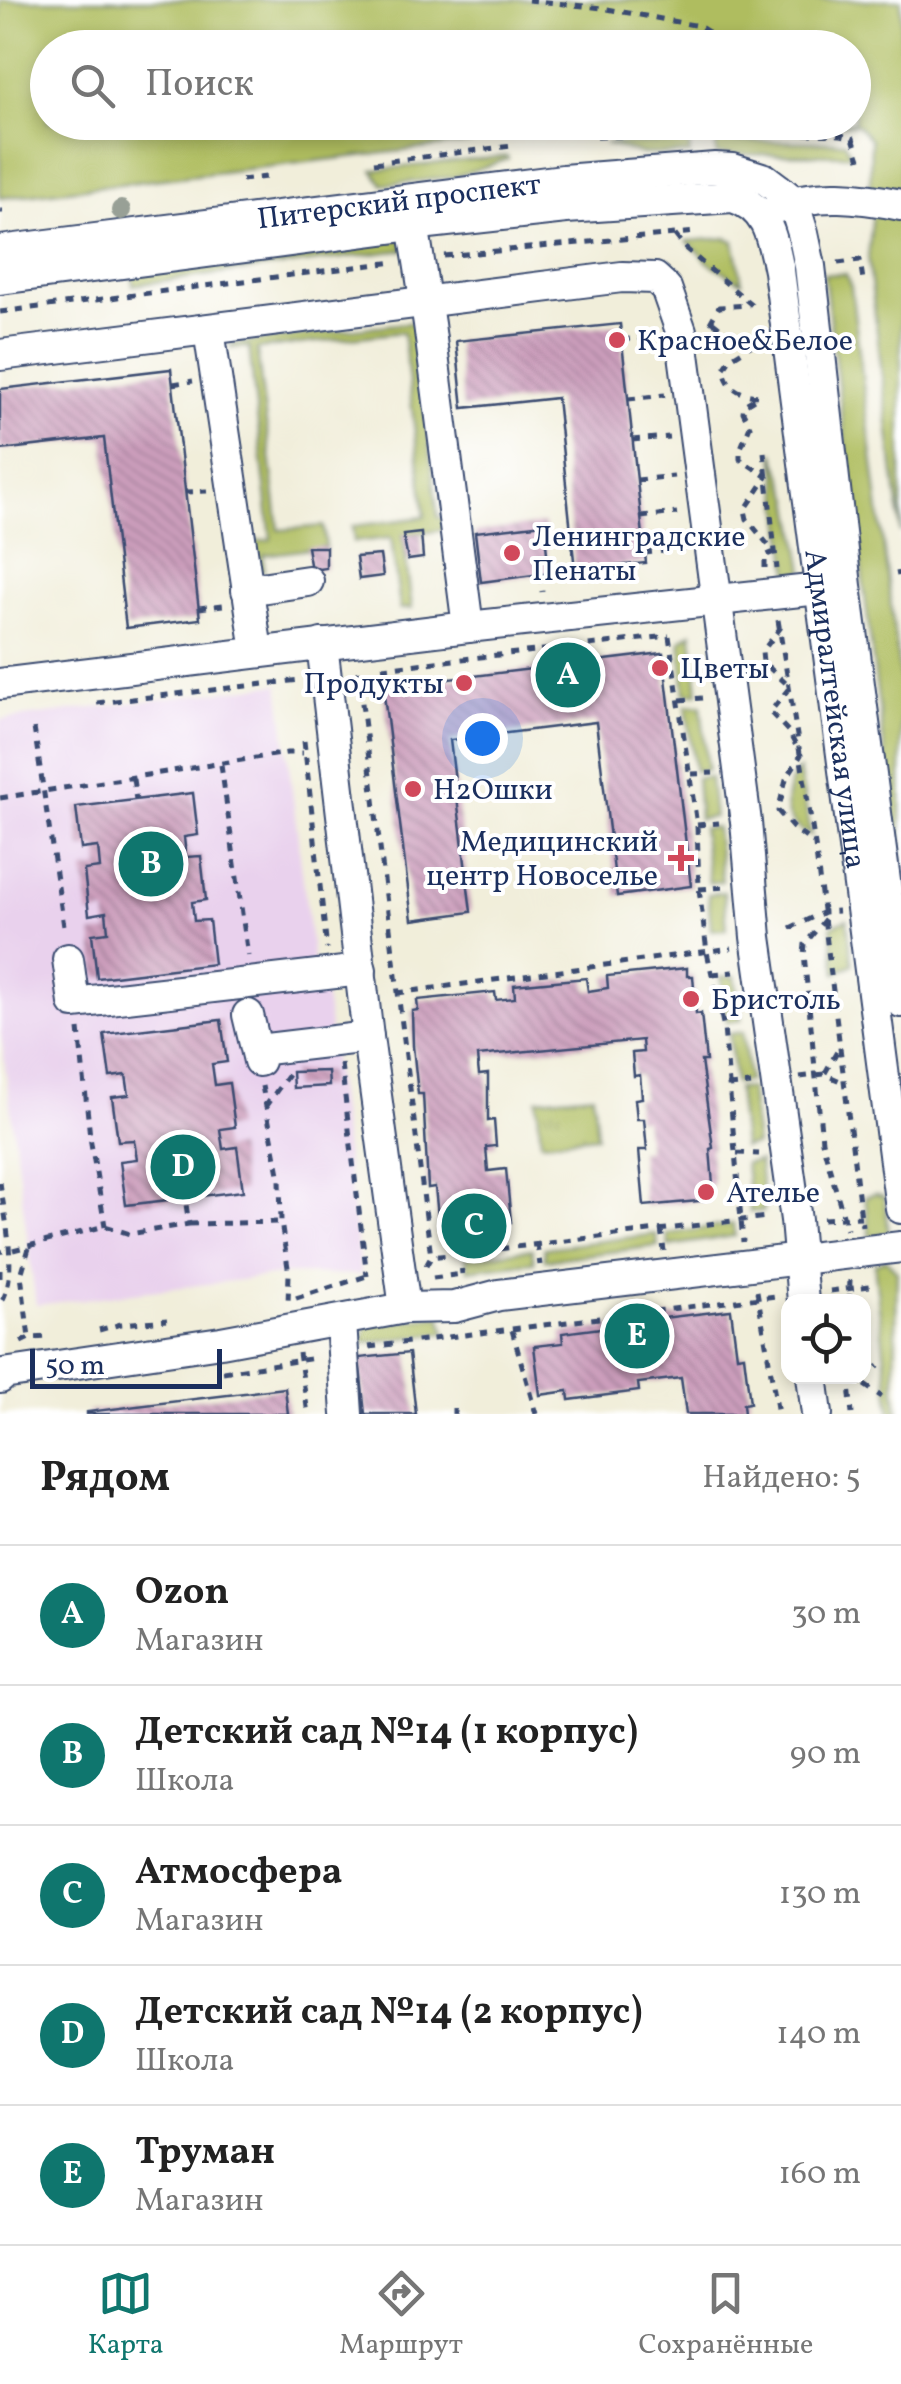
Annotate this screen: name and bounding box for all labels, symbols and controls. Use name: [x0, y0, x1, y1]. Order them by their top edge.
search box: [30, 30, 871, 140]
icon: search: [65, 58, 120, 113]
text: Поиск: [145, 59, 254, 112]
street label: Питерский проспект: [255, 164, 543, 241]
place label: Красное&Белое: [637, 321, 853, 363]
marker: Красное&Белое: [606, 329, 628, 351]
place label: Ленинградские Пенаты: [532, 517, 745, 593]
marker: Ленинградские Пенаты: [501, 542, 523, 564]
street label: Адмиралтейская улица: [792, 547, 876, 871]
pin: A: [536, 638, 600, 712]
place label: Цветы: [680, 649, 769, 691]
marker: Цветы: [649, 657, 671, 679]
place label: Продукты: [303, 664, 444, 706]
marker: Продукты: [453, 672, 475, 694]
your location: [457, 713, 508, 764]
place label: H2Oшки: [433, 770, 553, 812]
marker: H2Oшки: [402, 778, 424, 800]
place label: Медицинский центр Новоселье: [426, 822, 658, 898]
pin: B: [118, 826, 184, 902]
marker: Медицинский центр Новоселье: [668, 845, 694, 871]
place label: Бристоль: [711, 980, 841, 1022]
marker: Бристоль: [680, 988, 702, 1010]
pin: D: [150, 1130, 216, 1204]
place label: Ателье: [726, 1173, 820, 1215]
marker: Ателье: [695, 1181, 717, 1203]
pin: C: [442, 1188, 506, 1264]
map controls: [781, 1294, 871, 1384]
button: locate: [781, 1294, 871, 1384]
pin: E: [604, 1298, 670, 1374]
scale bar: [30, 1344, 222, 1388]
text: 50 m: [45, 1347, 105, 1386]
text: Рядом: [40, 1450, 170, 1509]
text: Найдено: 5: [702, 1457, 861, 1501]
text: Ozon: [135, 1567, 229, 1620]
text: A: [61, 1593, 84, 1637]
text: 30 m: [791, 1593, 861, 1637]
text: Магазин: [135, 1620, 263, 1664]
text: Детский сад №14 (1 корпус): [135, 1707, 638, 1760]
text: B: [62, 1733, 83, 1777]
text: 90 m: [790, 1733, 861, 1777]
text: Школа: [135, 1760, 234, 1804]
text: Атмосфера: [135, 1847, 342, 1900]
text: C: [62, 1873, 83, 1917]
text: 130 m: [779, 1873, 861, 1917]
text: Магазин: [135, 1900, 263, 1944]
text: Детский сад №14 (2 корпус): [135, 1987, 642, 2040]
text: D: [61, 2013, 84, 2057]
text: 140 m: [776, 2013, 861, 2057]
text: Школа: [135, 2040, 234, 2084]
text: Труман: [135, 2127, 275, 2180]
text: E: [62, 2153, 83, 2197]
text: 160 m: [778, 2153, 861, 2197]
text: Магазин: [135, 2180, 263, 2224]
tab: Карта: [88, 2266, 164, 2365]
tab: Маршрут: [339, 2266, 463, 2365]
tab: Сохранённые: [639, 2266, 813, 2365]

